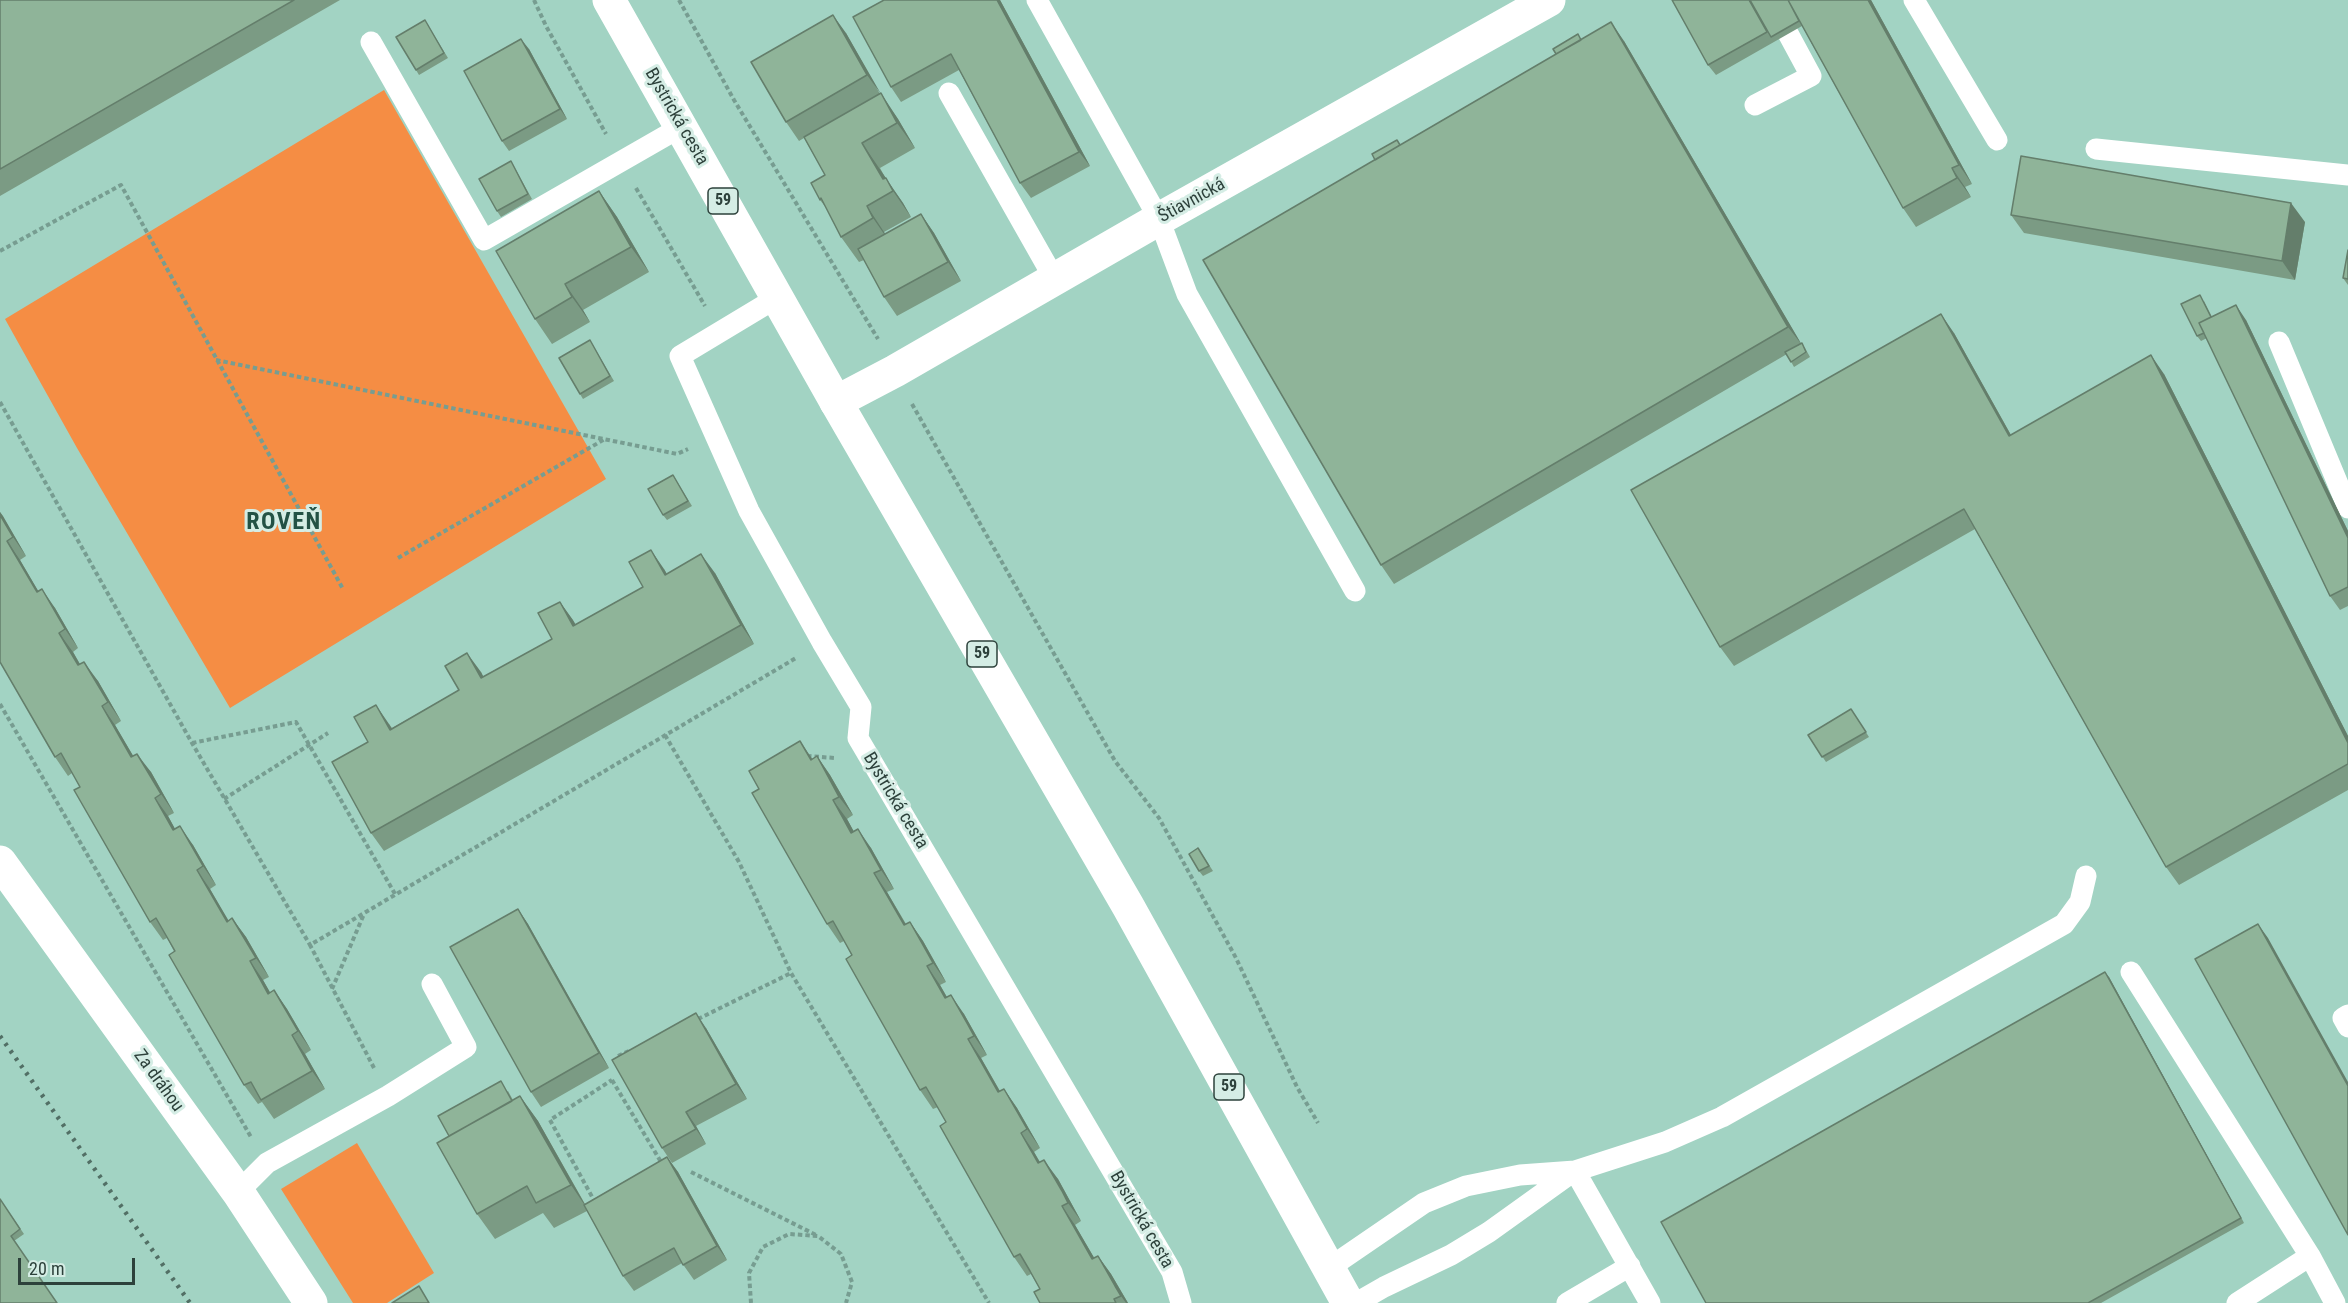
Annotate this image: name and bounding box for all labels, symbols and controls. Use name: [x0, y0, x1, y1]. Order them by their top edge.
street label: Bystrická cesta: [640, 65, 712, 169]
street label: Štiavnická: [1155, 174, 1229, 228]
road number: 59: [708, 188, 738, 214]
district label: ROVEŇ: [246, 509, 322, 537]
road number: 59: [967, 641, 997, 667]
street label: Bystrická cesta: [858, 749, 932, 853]
street label: Za dráhou: [128, 1046, 188, 1116]
road number: 59: [1214, 1074, 1244, 1100]
street label: Bystrická cesta: [1105, 1168, 1177, 1272]
scale bar: [21, 1246, 138, 1284]
text: 20 m: [29, 1258, 64, 1279]

